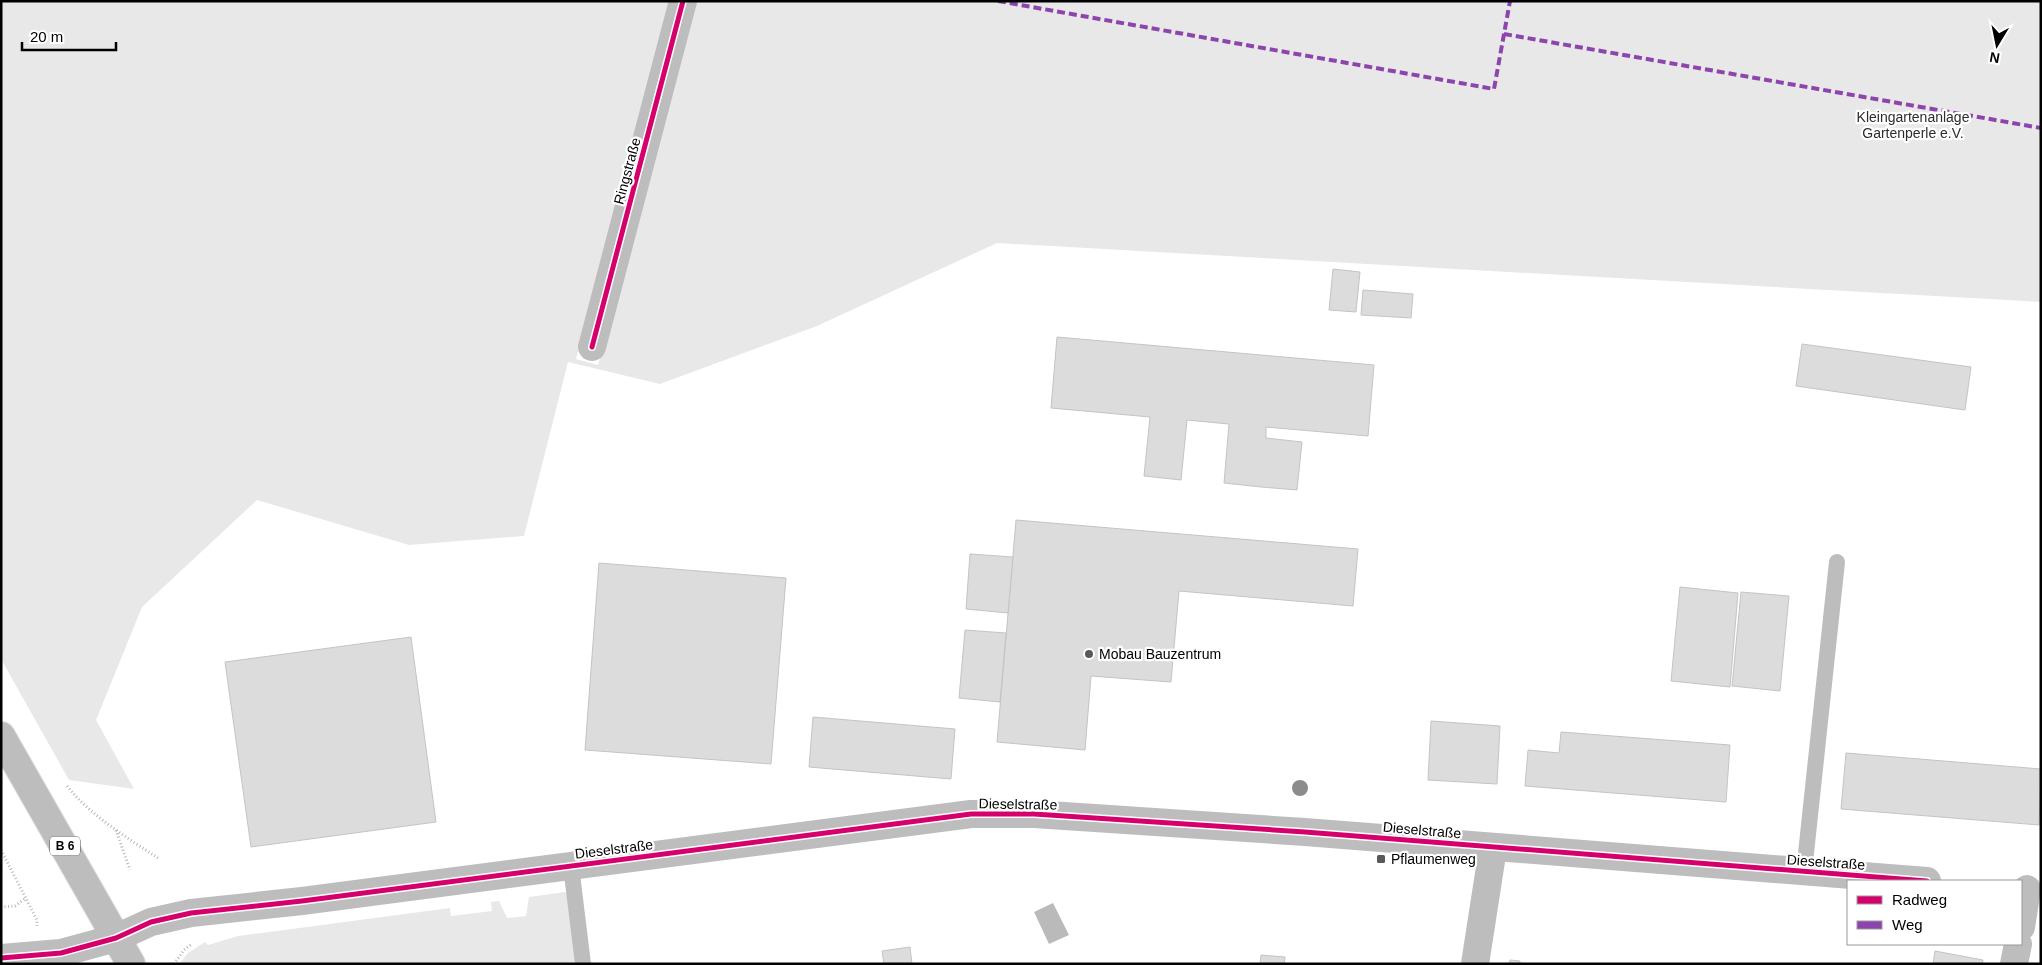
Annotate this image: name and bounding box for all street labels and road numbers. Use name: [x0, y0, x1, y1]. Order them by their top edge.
street label: Ringstraße: [610, 136, 644, 206]
street label: Dieselstraße: [979, 795, 1058, 813]
street label: Dieselstraße: [1382, 819, 1462, 841]
road number: B 6: [50, 836, 80, 856]
street label: Dieselstraße: [574, 836, 654, 862]
street label: Dieselstraße: [1786, 851, 1866, 873]

